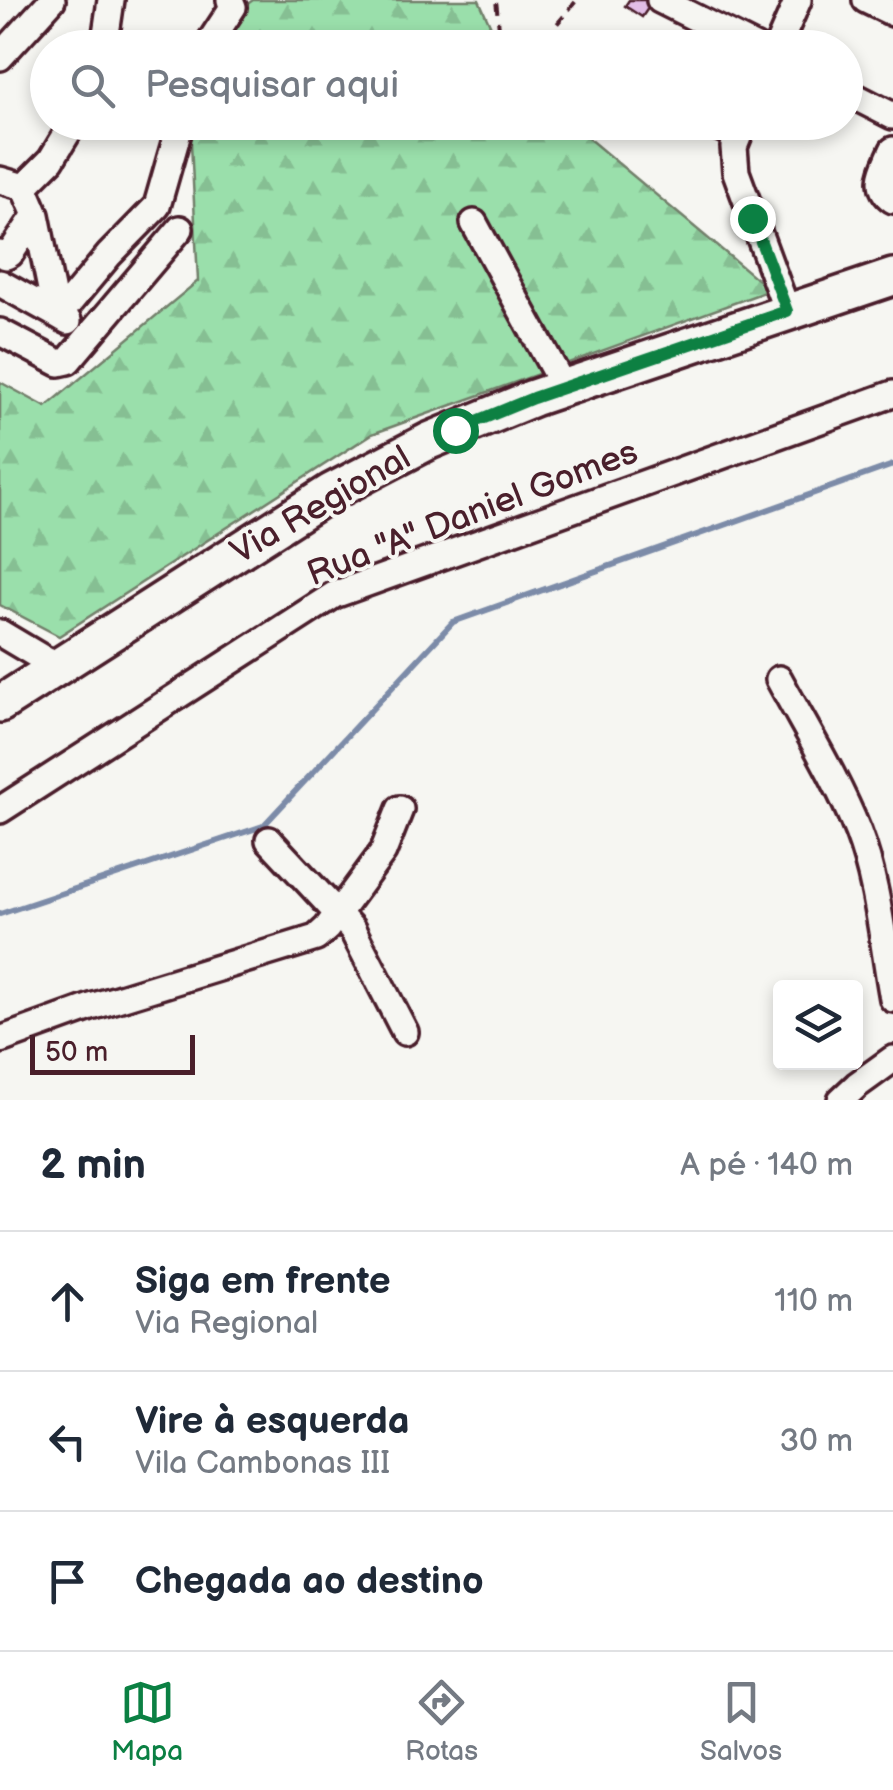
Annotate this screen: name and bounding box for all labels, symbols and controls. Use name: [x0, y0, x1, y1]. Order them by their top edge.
search box: [30, 30, 863, 140]
icon: search: [65, 58, 120, 113]
text: Pesquisar aqui: [145, 63, 399, 108]
route end: [730, 196, 776, 242]
route start: [433, 408, 479, 454]
street label: Rua "A" Daniel Gomes: [301, 431, 644, 596]
street label: Via Regional: [223, 437, 418, 574]
map controls: [773, 980, 863, 1070]
button: layers: [773, 980, 863, 1070]
scale bar: [30, 1030, 195, 1074]
text: 50 m: [45, 1036, 108, 1069]
text: 2 min: [40, 1140, 146, 1191]
text: A pé · 140 m: [680, 1146, 853, 1185]
text: Siga em frente: [135, 1259, 391, 1304]
icon: ahead: [40, 1274, 95, 1329]
text: 110 m: [774, 1282, 853, 1321]
text: Via Regional: [135, 1304, 318, 1343]
text: Vire à esquerda: [135, 1399, 410, 1444]
icon: left: [40, 1414, 95, 1469]
text: 30 m: [779, 1422, 853, 1461]
text: Vila Cambonas III: [135, 1444, 390, 1483]
icon: arrive: [40, 1554, 95, 1609]
text: Chegada ao destino: [135, 1559, 484, 1604]
tab: Mapa: [111, 1675, 183, 1768]
tab: Rotas: [405, 1675, 478, 1768]
tab: Salvos: [700, 1675, 782, 1768]

